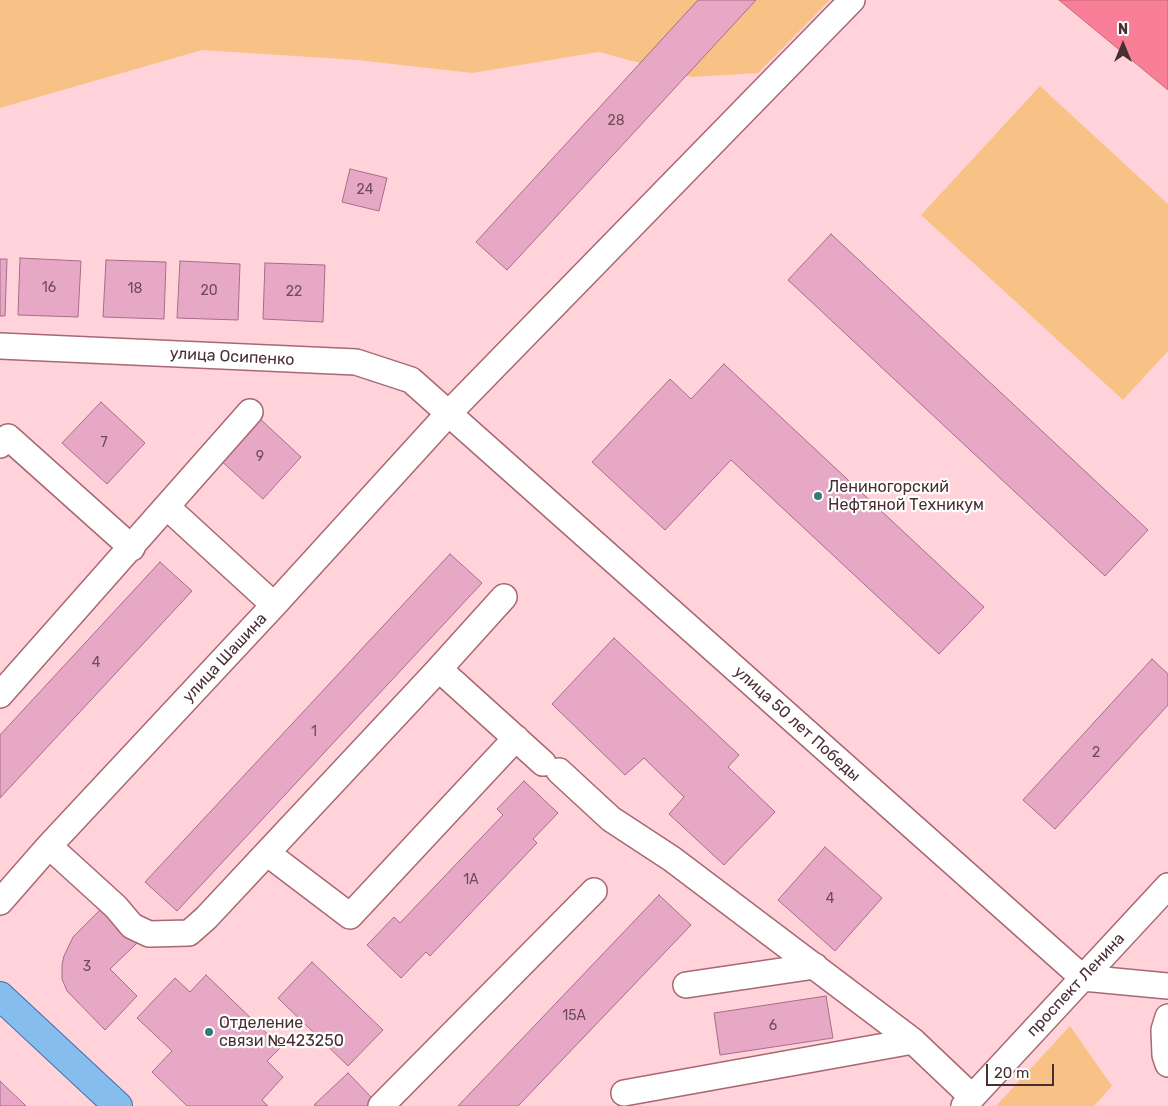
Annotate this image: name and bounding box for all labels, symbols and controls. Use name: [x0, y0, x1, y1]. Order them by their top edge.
north arrow: [1098, 20, 1148, 70]
text: N: [1118, 21, 1128, 38]
house number: 28: [607, 113, 625, 129]
house number: 24: [357, 182, 373, 198]
house number: 16: [42, 280, 56, 296]
house number: 18: [128, 281, 142, 297]
house number: 20: [200, 283, 218, 299]
house number: 22: [286, 284, 302, 300]
street label: улица Осипенко: [169, 344, 295, 370]
house number: 7: [100, 435, 108, 451]
house number: 9: [256, 449, 264, 465]
place label: Лениногорский Нефтяной Техникум: [828, 477, 984, 515]
marker: Лениногорский Нефтяной Техникум: [812, 490, 824, 502]
street label: улица Шашина: [179, 609, 271, 707]
house number: 4: [92, 655, 100, 671]
street label: улица 50 лет Победы: [730, 662, 864, 786]
house number: 1: [311, 724, 317, 740]
house number: 2: [1092, 745, 1100, 761]
house number: 1А: [463, 872, 479, 888]
house number: 4: [826, 891, 834, 907]
street label: проспект Ленина: [1023, 929, 1129, 1041]
house number: 3: [83, 959, 91, 975]
house number: 15А: [562, 1008, 586, 1024]
place label: Отделение связи №423250: [219, 1013, 344, 1051]
house number: 6: [769, 1018, 777, 1034]
marker: Отделение связи №423250: [203, 1026, 215, 1038]
scale bar: [988, 1054, 1056, 1086]
text: 20 m: [994, 1064, 1029, 1082]

